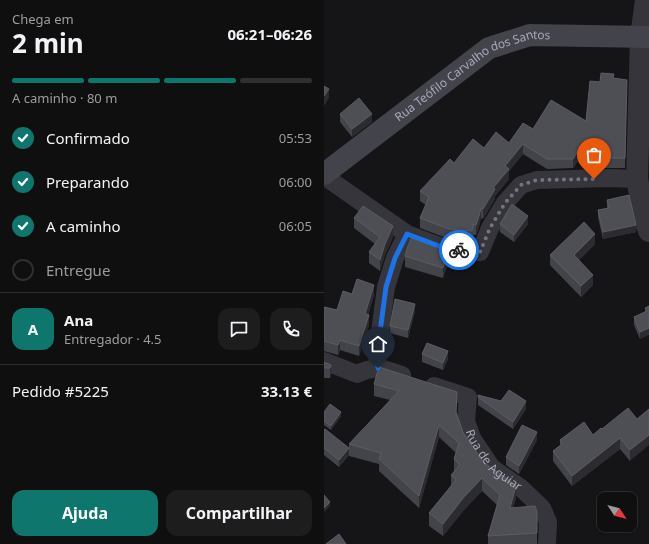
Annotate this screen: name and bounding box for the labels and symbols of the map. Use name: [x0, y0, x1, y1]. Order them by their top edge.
street label: Rua Teófilo Carvalho dos Santos: [391, 25, 551, 125]
pin: [577, 138, 611, 179]
courier: [439, 230, 479, 270]
pin: [361, 327, 395, 368]
street label: Rua de Aguiar: [462, 427, 526, 494]
north arrow: [597, 492, 637, 532]

